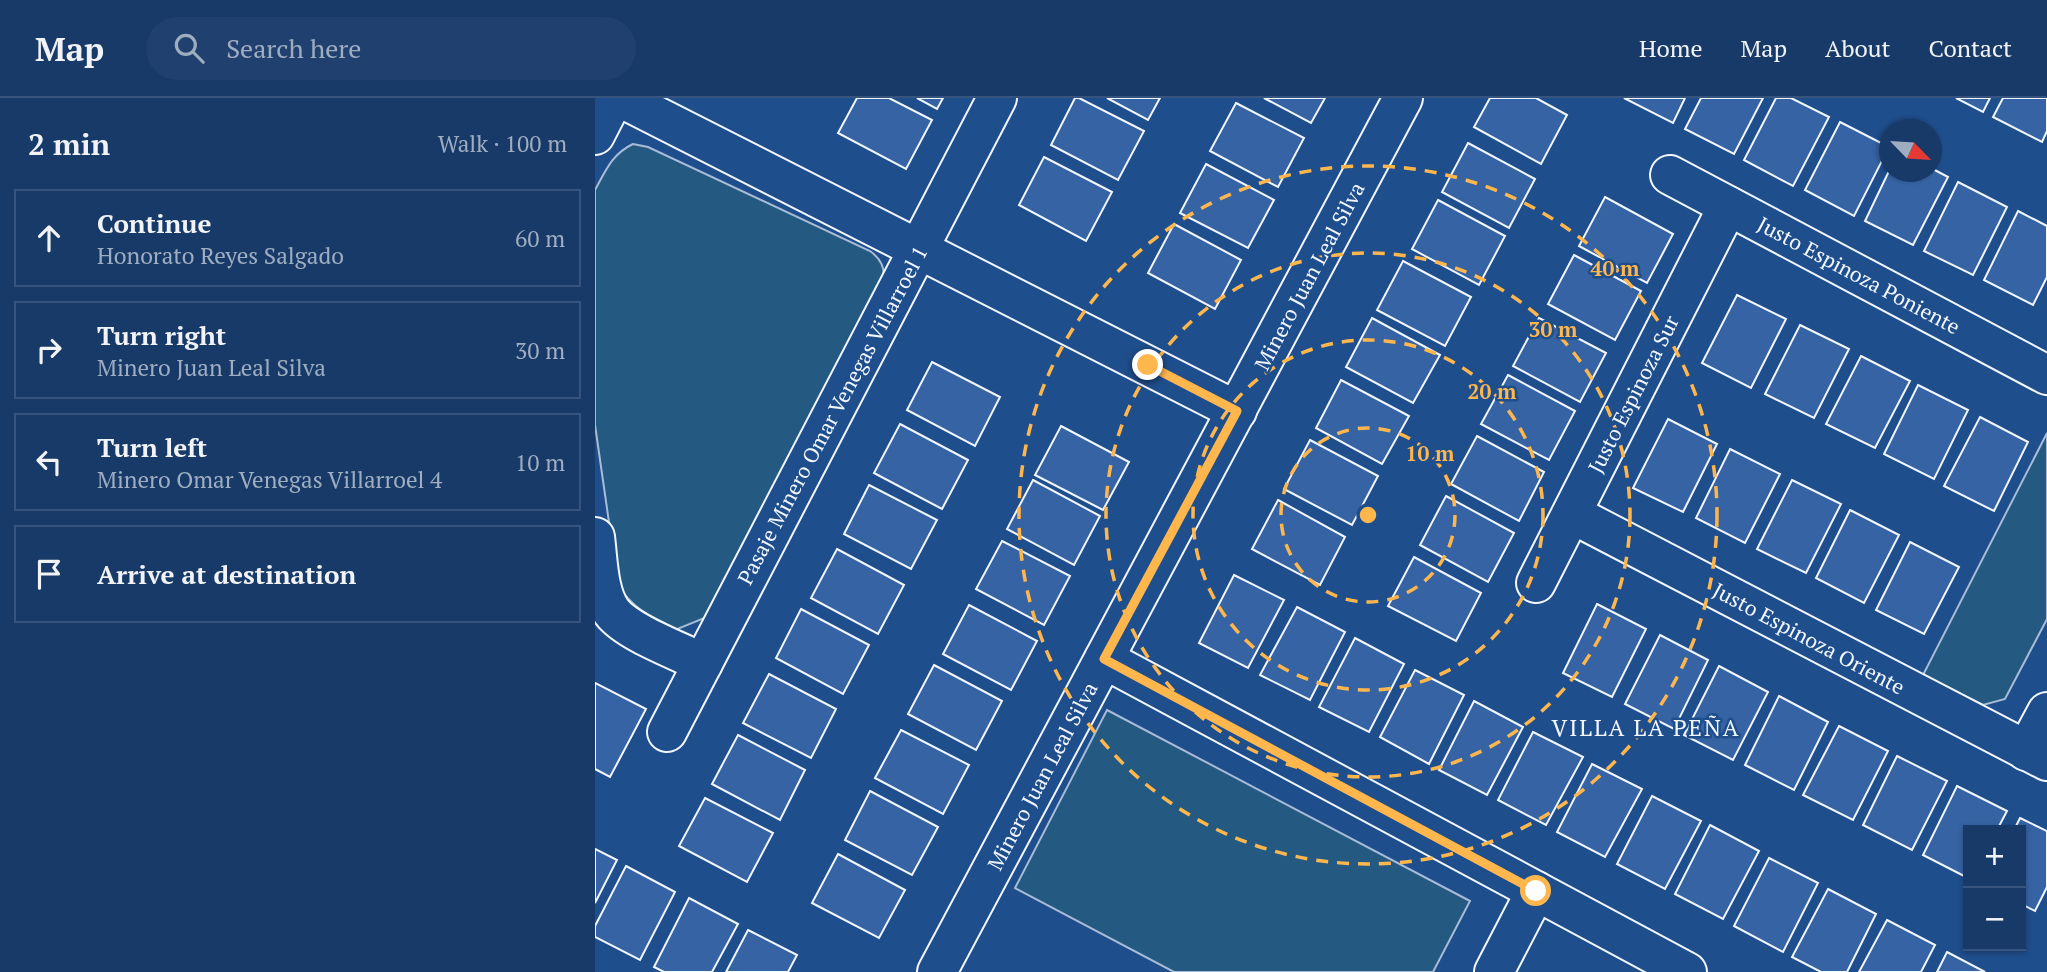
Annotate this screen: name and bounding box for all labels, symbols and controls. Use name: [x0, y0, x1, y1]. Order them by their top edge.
search box: [146, 17, 636, 80]
text: Map: [35, 27, 104, 70]
icon: search: [170, 29, 208, 67]
text: Search here: [226, 31, 361, 65]
text: Home: [1639, 32, 1703, 64]
text: Map: [1741, 32, 1787, 64]
text: About: [1825, 32, 1891, 64]
text: Contact: [1929, 32, 2012, 64]
north arrow: [1879, 119, 1942, 182]
text: 2 min: [28, 124, 110, 164]
text: Walk · 100 m: [438, 128, 567, 159]
street label: Minero Juan Leal Silva: [1248, 177, 1371, 375]
text: Continue: [97, 206, 211, 240]
street label: Justo Espinoza Poniente: [1753, 210, 1965, 340]
icon: ahead: [30, 219, 68, 257]
text: 60 m: [515, 223, 565, 254]
text: Honorato Reyes Salgado: [97, 240, 344, 271]
street label: Pasaje Minero Omar Venegas Villarroel 1: [730, 241, 934, 589]
text: 40 m: [1591, 254, 1640, 282]
street label: Justo Espinoza Sur: [1581, 310, 1685, 478]
text: 30 m: [1529, 315, 1578, 343]
text: Turn right: [97, 318, 226, 352]
icon: right: [30, 331, 68, 369]
text: 30 m: [515, 335, 565, 366]
route end: [1132, 349, 1163, 380]
text: Minero Juan Leal Silva: [97, 352, 326, 383]
text: 20 m: [1468, 377, 1517, 405]
text: Turn left: [97, 430, 207, 464]
text: 10 m: [1406, 439, 1455, 467]
icon: left: [30, 443, 68, 481]
text: 10 m: [515, 447, 565, 478]
text: Minero Omar Venegas Villarroel 4: [97, 464, 442, 495]
centre of rings: [1356, 503, 1380, 527]
icon: arrive: [30, 555, 68, 593]
text: Arrive at destination: [97, 557, 356, 591]
street label: Justo Espinoza Oriente: [1708, 576, 1910, 700]
street label: Minero Juan Leal Silva: [981, 677, 1104, 875]
district label: VILLA LA PEÑA: [1551, 712, 1741, 743]
map controls: [1963, 825, 2026, 951]
button: +: [1963, 825, 2026, 888]
route start: [1520, 875, 1551, 906]
button: −: [1963, 888, 2026, 951]

